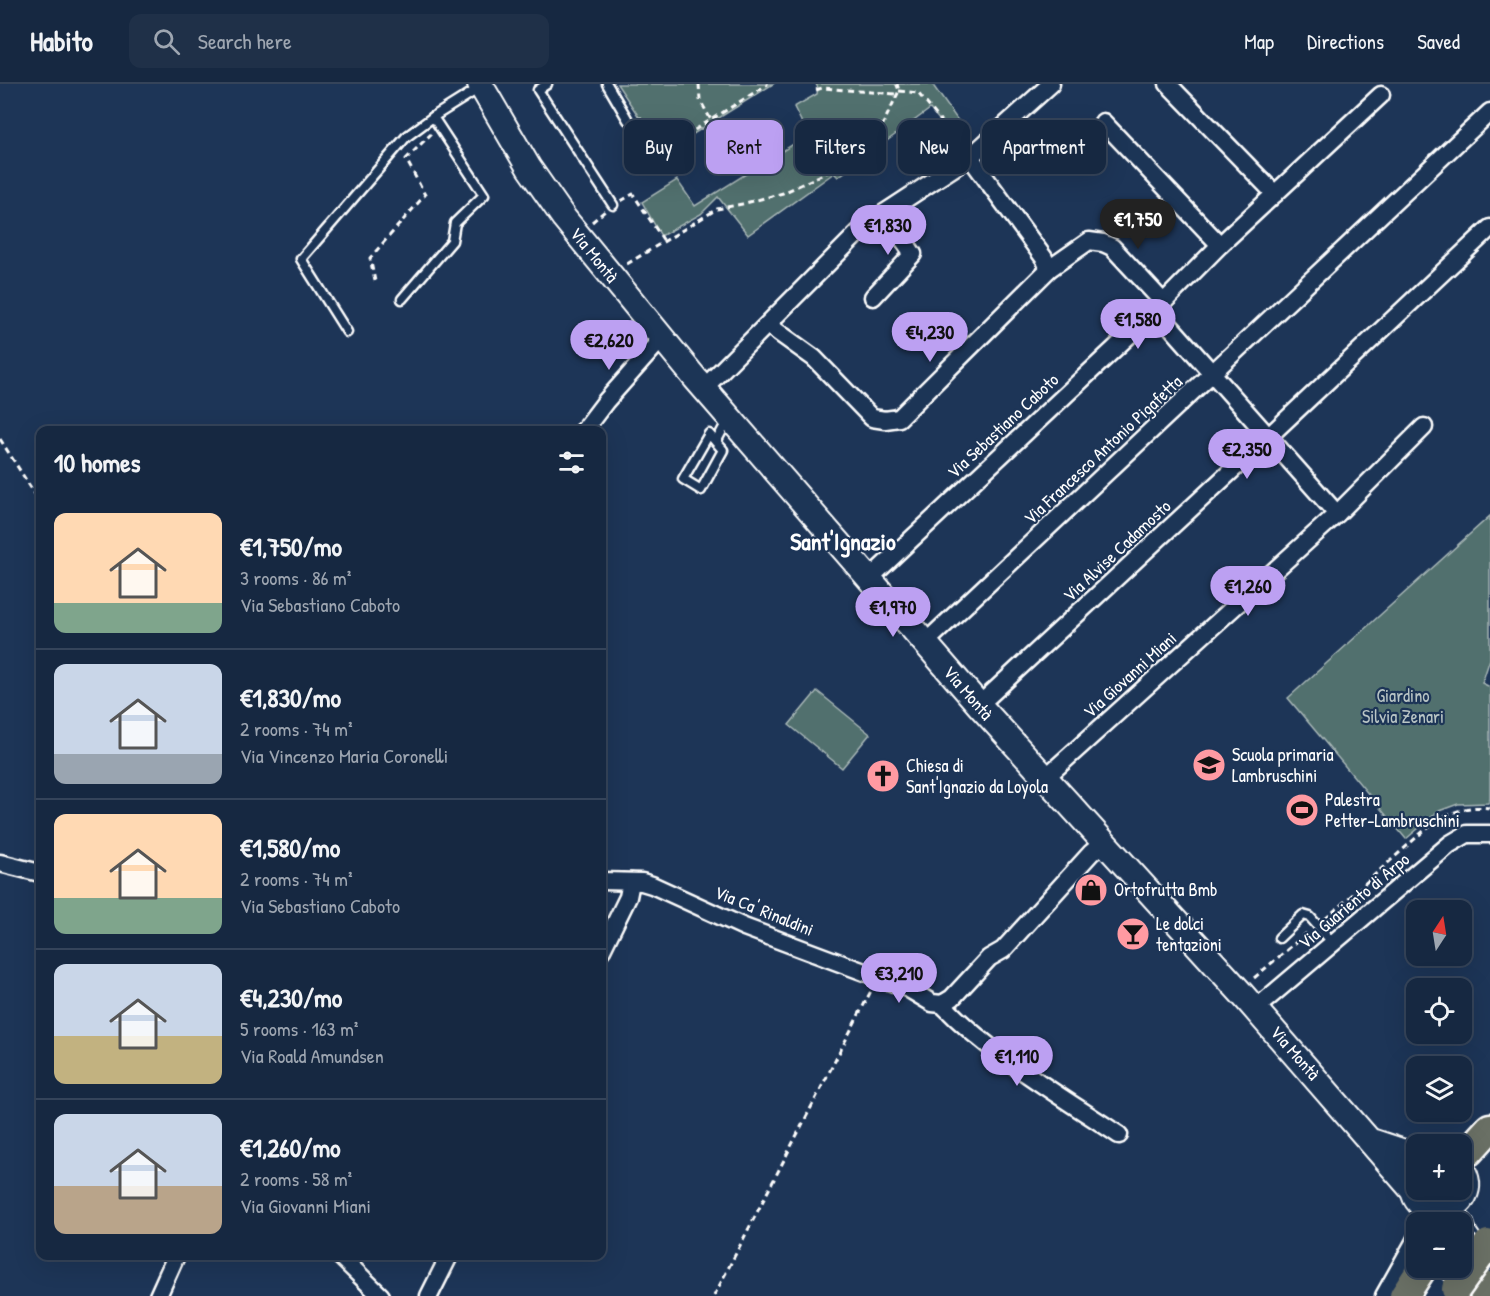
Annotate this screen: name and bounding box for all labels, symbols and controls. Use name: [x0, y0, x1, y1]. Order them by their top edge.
search box: [129, 14, 549, 68]
text: Habito: [30, 22, 93, 60]
icon: search: [150, 25, 183, 58]
text: Search here: [198, 26, 292, 56]
text: Map: [1244, 27, 1274, 56]
text: Directions: [1307, 27, 1384, 56]
text: Saved: [1417, 27, 1460, 56]
chip: Buy: [624, 120, 694, 174]
chip: Rent: [706, 120, 783, 174]
chip: Filters: [795, 120, 886, 174]
chip: New: [898, 120, 970, 174]
chip: Apartment: [982, 120, 1106, 174]
pin: €1,750: [1089, 199, 1187, 250]
pin: €1,830: [839, 205, 937, 256]
text: €1,750: [1114, 205, 1162, 232]
text: €1,830: [864, 211, 912, 238]
street label: Via Montà: [564, 222, 624, 288]
pin: €1,580: [1089, 299, 1187, 350]
text: €1,580: [1115, 305, 1162, 332]
pin: €4,230: [881, 312, 979, 363]
text: €4,230: [906, 318, 954, 345]
pin: €2,620: [560, 320, 658, 371]
text: €2,620: [584, 326, 634, 353]
street label: Via Sebastiano Caboto: [941, 367, 1064, 484]
street label: Via Francesco Antonio Pigafetta: [1018, 369, 1187, 530]
pin: €2,350: [1198, 429, 1296, 480]
text: €2,350: [1222, 435, 1272, 462]
text: 10 homes: [54, 445, 141, 480]
icon: filters: [555, 446, 588, 479]
street label: Via Alvise Cadamosto: [1057, 494, 1176, 607]
district label: Sant'Ignazio: [790, 525, 896, 558]
text: €1,750/mo: [240, 529, 342, 564]
icon: home: [102, 537, 174, 609]
text: 3 rooms · 86 m²: [240, 564, 351, 591]
pin: €1,260: [1199, 566, 1297, 617]
text: €1,260: [1224, 572, 1272, 599]
pin: €1,970: [844, 587, 942, 638]
text: Via Sebastiano Caboto: [240, 591, 400, 618]
text: €1,970: [869, 593, 917, 620]
street label: Via Giovanni Miani: [1077, 626, 1182, 723]
street label: Via Montà: [938, 660, 999, 725]
text: €1,830/mo: [240, 680, 341, 715]
park label: Giardino Silvia Zenari: [1362, 683, 1444, 729]
icon: home: [102, 688, 174, 760]
text: 2 rooms · 74 m²: [240, 715, 352, 742]
text: Via Vincenzo Maria Coronelli: [240, 742, 448, 769]
place label: Scuola primaria Lambruschini: [1232, 742, 1334, 788]
school or university icon: Scuola primaria Lambruschini: [1191, 747, 1227, 783]
place label: Chiesa di Sant'Ignazio da Loyola: [906, 753, 1048, 799]
church icon: Chiesa di Sant'Ignazio da Loyola: [865, 758, 901, 794]
place label: Palestra Petter-Lambruschini: [1325, 787, 1460, 833]
sports icon: Palestra Petter-Lambruschini: [1284, 792, 1320, 828]
text: €1,580/mo: [240, 830, 340, 865]
icon: home: [102, 838, 174, 910]
street label: Via Guariento di Arpo: [1293, 847, 1415, 955]
text: 2 rooms · 74 m²: [240, 865, 352, 892]
shop icon: Ortofrutta Bmb: [1073, 872, 1109, 908]
place label: Ortofrutta Bmb: [1114, 877, 1217, 902]
street label: Via Ca' Rinaldini: [711, 879, 817, 942]
text: Via Sebastiano Caboto: [240, 892, 400, 919]
north arrow: [1406, 900, 1472, 966]
map controls: [1406, 900, 1472, 1278]
place label: Le dolci tentazioni: [1156, 911, 1222, 957]
bar icon: Le dolci tentazioni: [1115, 916, 1151, 952]
pin: €3,210: [850, 953, 948, 1004]
text: €3,210: [875, 959, 923, 986]
button: locate: [1406, 978, 1472, 1044]
text: €4,230/mo: [240, 980, 342, 1015]
icon: home: [102, 988, 174, 1060]
text: 5 rooms · 163 m²: [240, 1015, 358, 1042]
street label: Via Montà: [1265, 1020, 1326, 1085]
pin: €1,110: [968, 1036, 1066, 1087]
text: Via Roald Amundsen: [240, 1042, 384, 1069]
text: €1,110: [995, 1042, 1039, 1069]
button: layers: [1406, 1056, 1472, 1122]
text: €1,260/mo: [240, 1130, 341, 1165]
button: +: [1406, 1134, 1472, 1200]
icon: home: [102, 1138, 174, 1210]
text: 2 rooms · 58 m²: [240, 1165, 352, 1192]
text: Via Giovanni Miani: [240, 1192, 371, 1219]
button: −: [1406, 1212, 1472, 1278]

